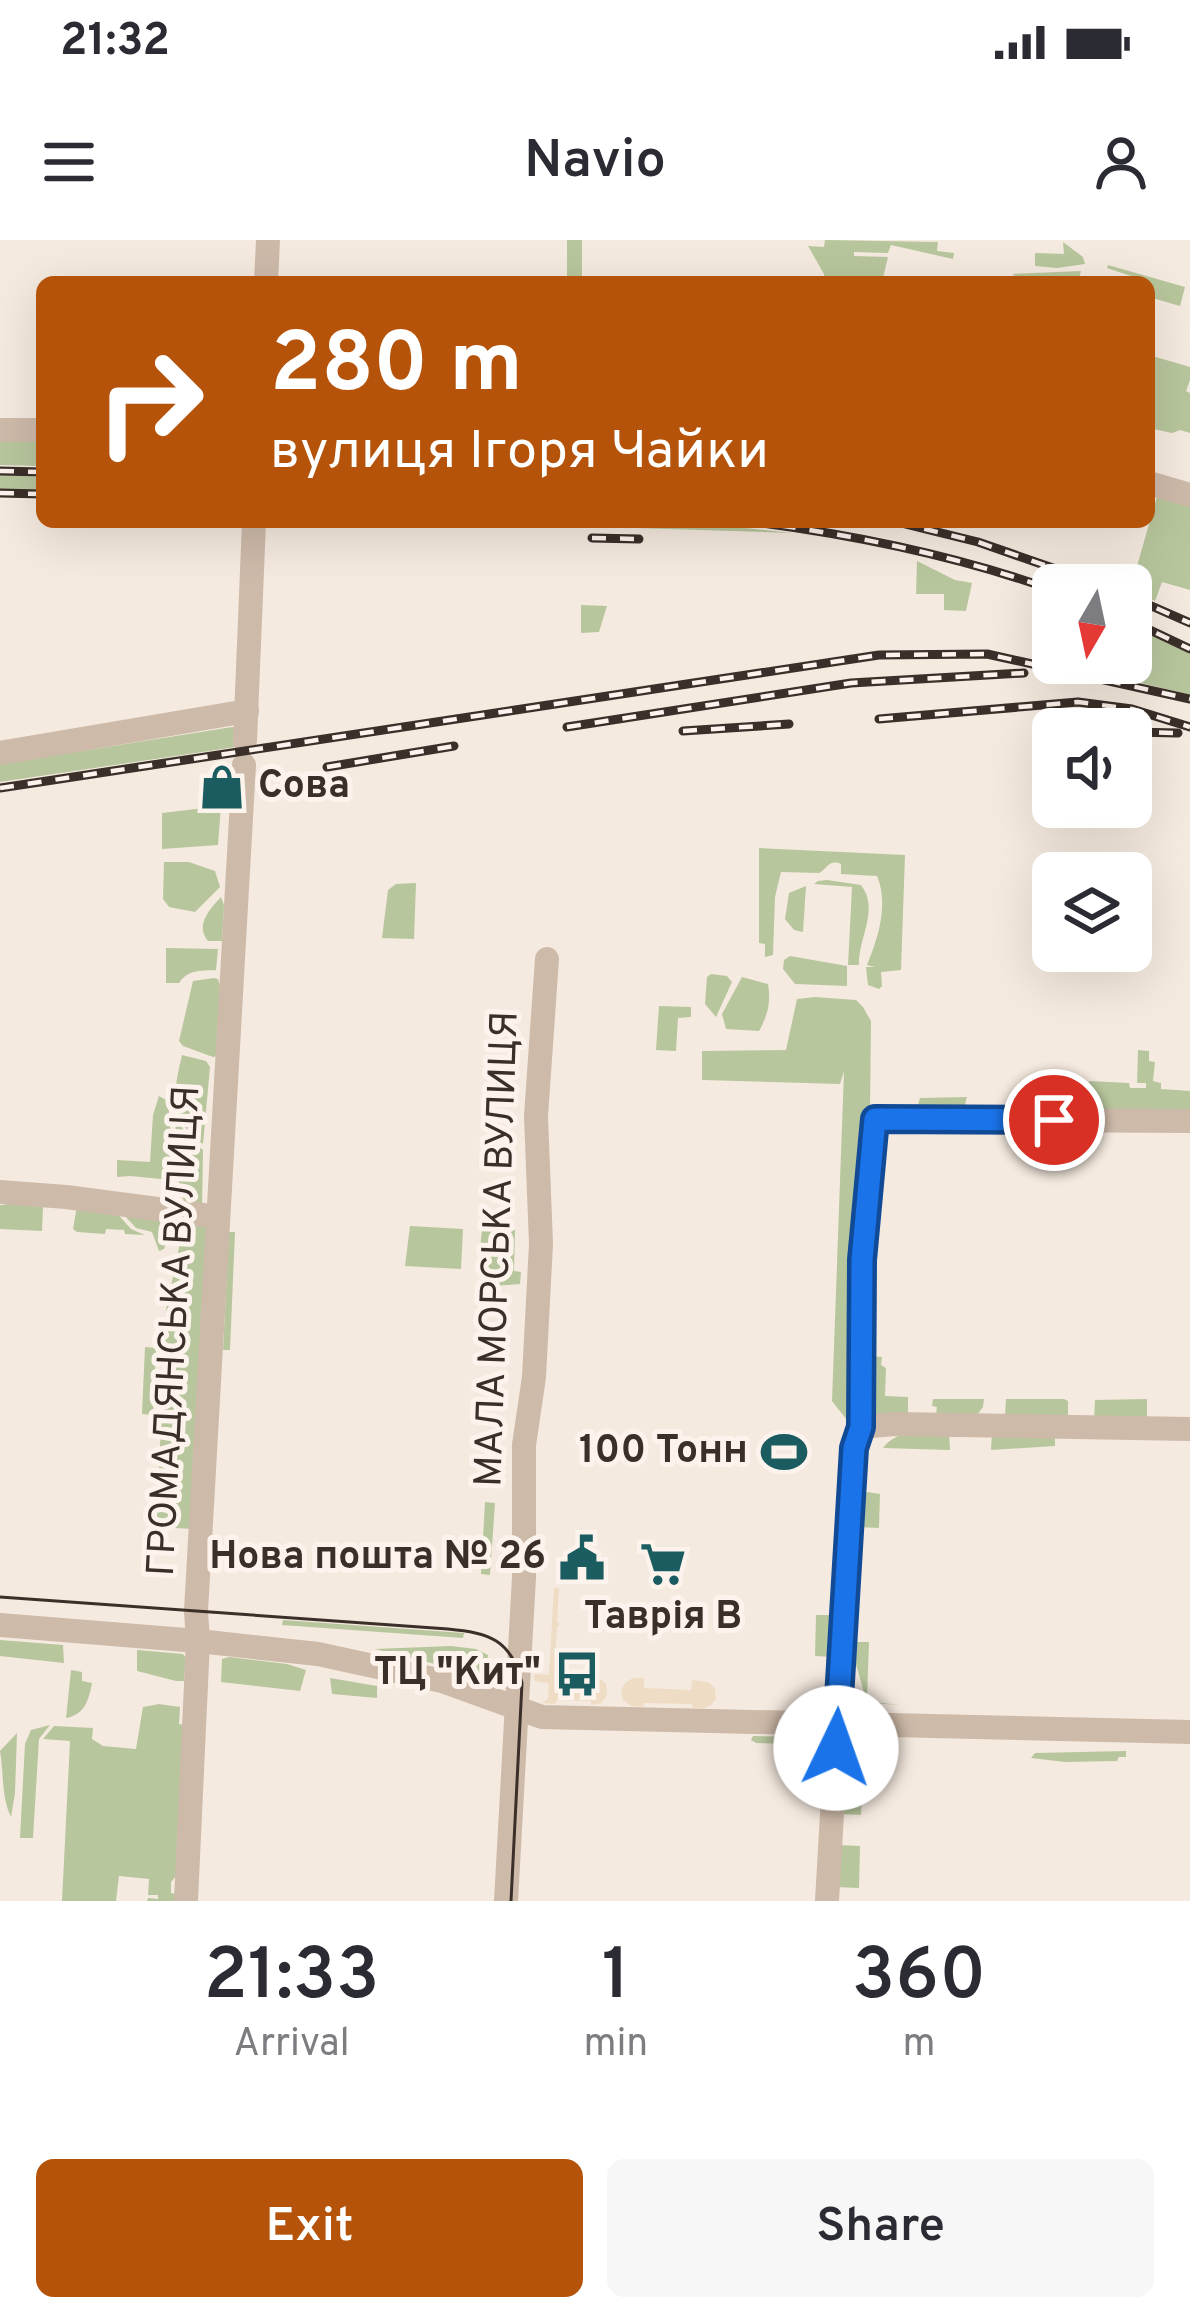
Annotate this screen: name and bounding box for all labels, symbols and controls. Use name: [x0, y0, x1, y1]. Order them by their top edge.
text: 21:32: [60, 14, 170, 71]
text: Navio: [524, 128, 666, 197]
icon: menu: [36, 129, 102, 195]
icon: person: [1088, 129, 1154, 195]
text: 280 m: [270, 315, 523, 421]
icon: right: [72, 324, 228, 480]
text: вулиця Ігоря Чайки: [270, 419, 769, 488]
north arrow: [1032, 564, 1152, 684]
map controls: [1032, 564, 1152, 972]
button: sound: [1032, 708, 1152, 828]
shop icon: Сова: [197, 762, 247, 812]
place label: Сова: [258, 763, 350, 812]
button: layers: [1032, 852, 1152, 972]
street label: МАЛА МОРСЬКА ВУЛИЦЯ: [466, 1010, 532, 1488]
pin: [1003, 1069, 1105, 1171]
street label: ГРОМАДЯНСЬКА ВУЛИЦЯ: [139, 1084, 213, 1578]
icon: arrive: [1021, 1087, 1087, 1153]
sports icon: 100 Тонн: [759, 1427, 809, 1477]
place label: 100 Тонн: [579, 1428, 748, 1477]
public building icon: Нова пошта № 26: [557, 1533, 607, 1583]
place label: Нова пошта № 26: [209, 1534, 546, 1583]
supermarket icon: Таврія В: [638, 1539, 688, 1589]
place label: Таврія В: [584, 1594, 742, 1643]
bus stop icon: ТЦ "Кит": [552, 1649, 602, 1699]
place label: ТЦ "Кит": [374, 1650, 541, 1699]
position arrow: [773, 1685, 899, 1811]
text: 21:33: [204, 1933, 380, 2025]
text: 1: [602, 1933, 630, 2025]
text: 360: [852, 1933, 986, 2025]
text: Arrival: [234, 2021, 350, 2070]
text: min: [583, 2021, 648, 2070]
text: m: [903, 2021, 936, 2070]
button: Exit: [36, 2159, 583, 2297]
button: Share: [607, 2159, 1154, 2297]

